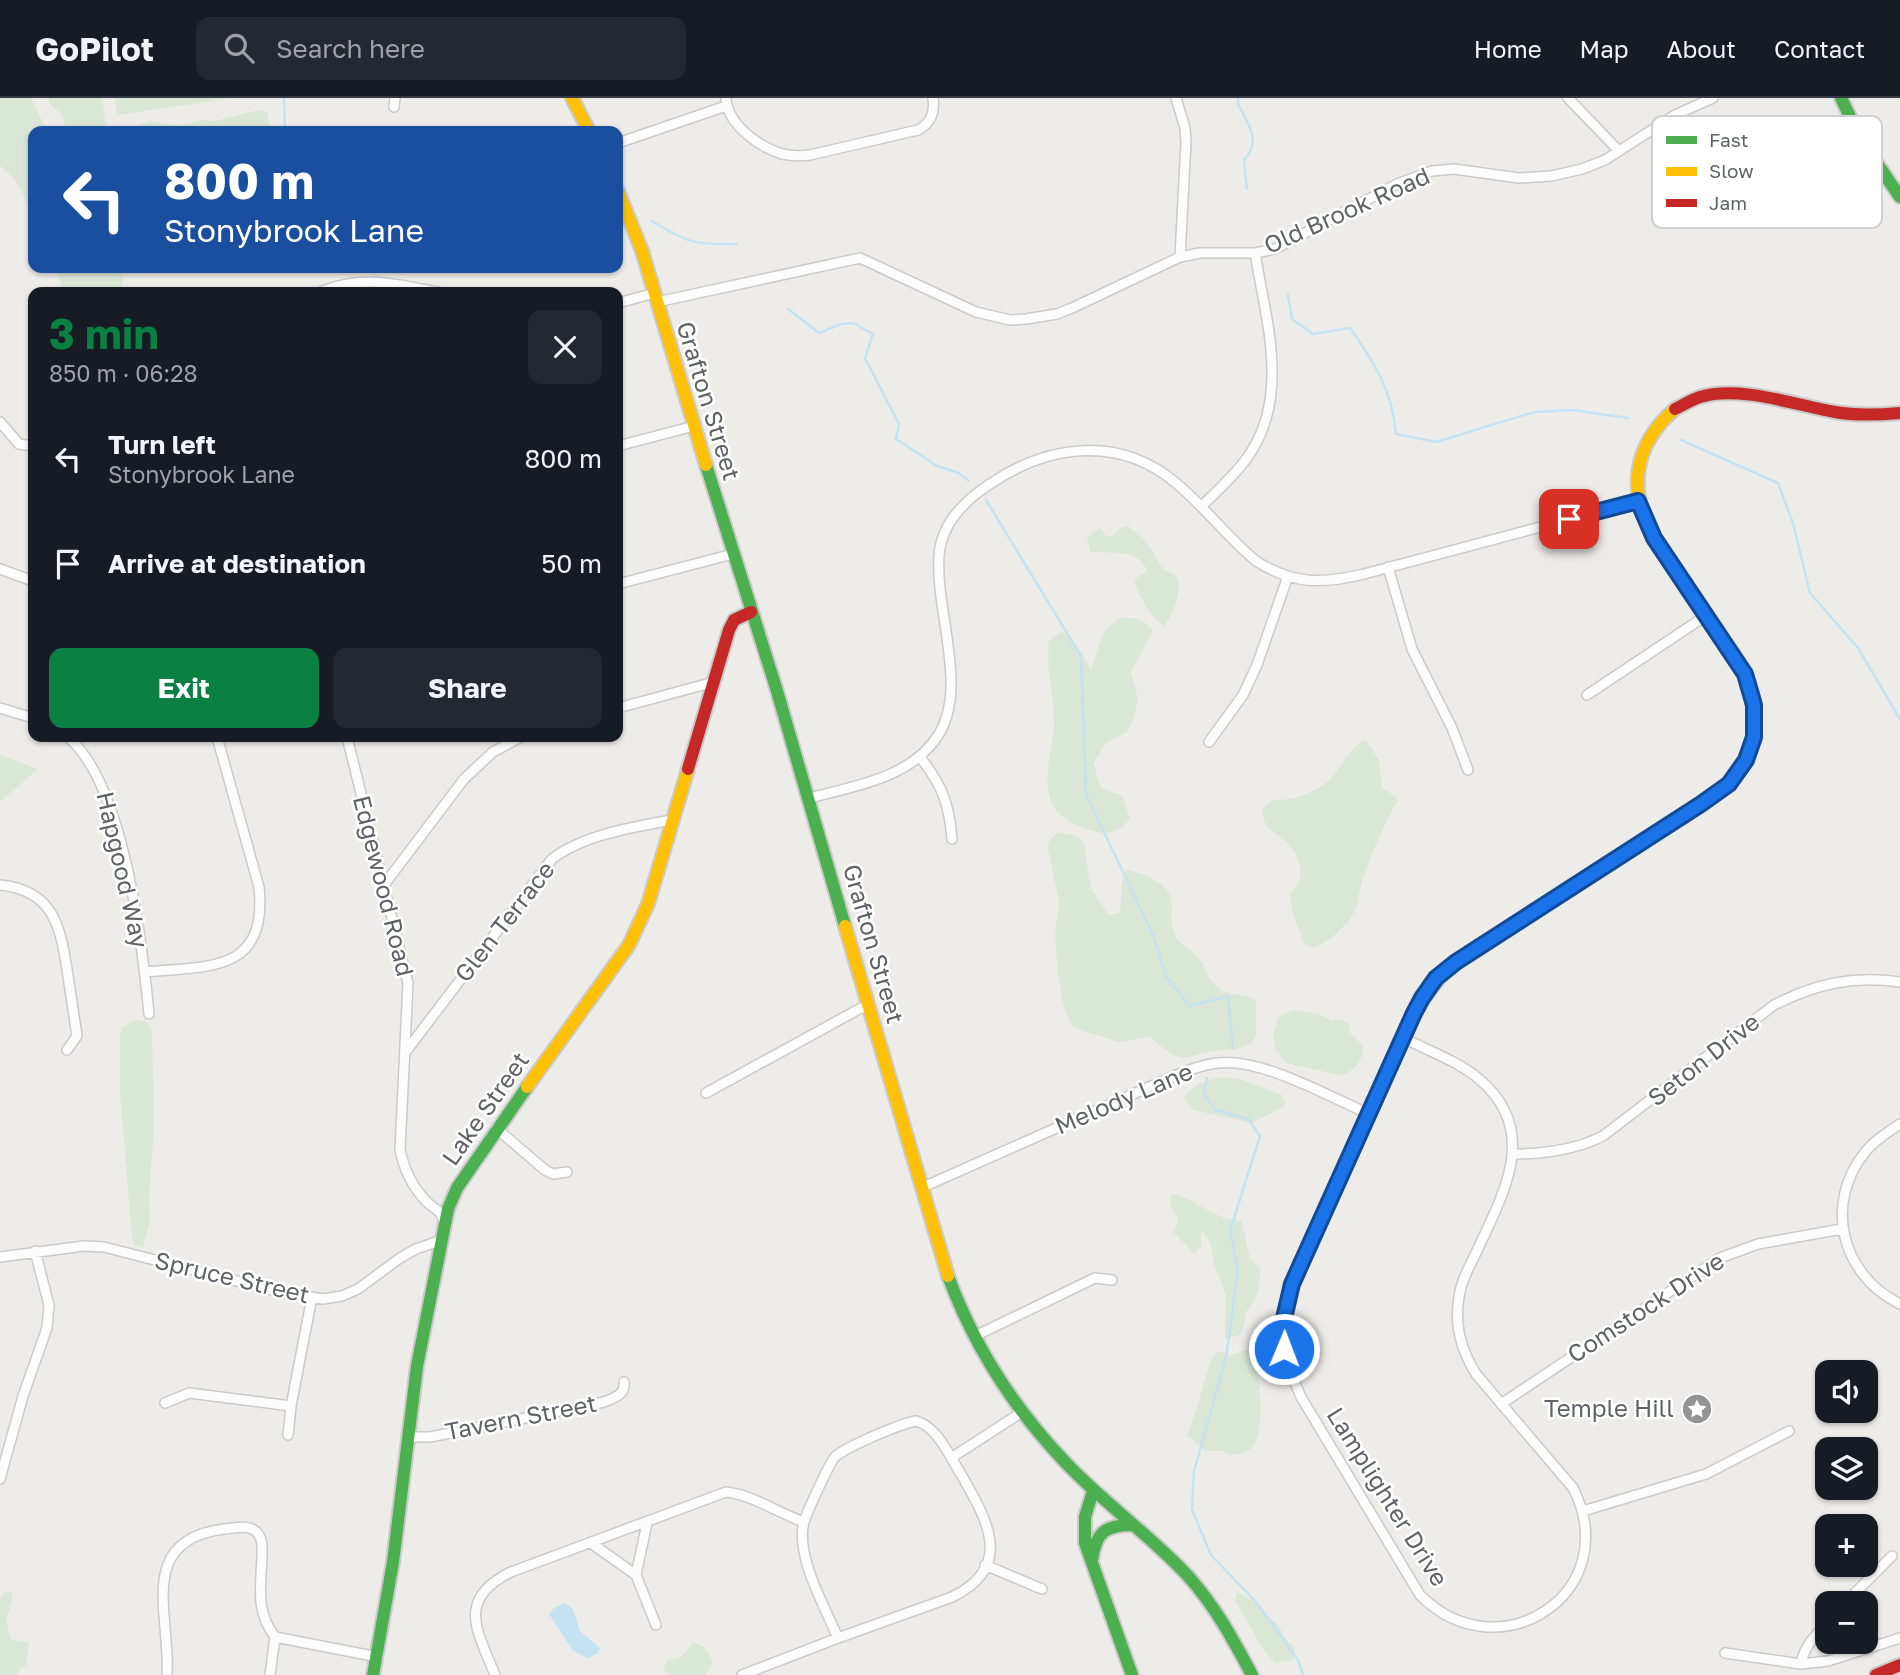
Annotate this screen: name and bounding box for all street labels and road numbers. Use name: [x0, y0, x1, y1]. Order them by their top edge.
street label: Old Brook Road: [1259, 160, 1434, 259]
street label: Grafton Street: [672, 318, 747, 483]
street label: Hapgood Way: [91, 789, 156, 951]
street label: Edgewood Road: [348, 792, 421, 979]
street label: Glen Terrace: [448, 855, 560, 987]
street label: Grafton Street: [838, 861, 911, 1027]
street label: Seton Drive: [1642, 1006, 1765, 1111]
street label: Lake Street: [435, 1046, 534, 1170]
street label: Melody Lane: [1050, 1056, 1197, 1140]
street label: Spruce Street: [152, 1245, 313, 1308]
street label: Comstock Drive: [1561, 1245, 1729, 1368]
street label: Tavern Street: [442, 1388, 599, 1445]
street label: Lamplighter Drive: [1322, 1401, 1455, 1591]

